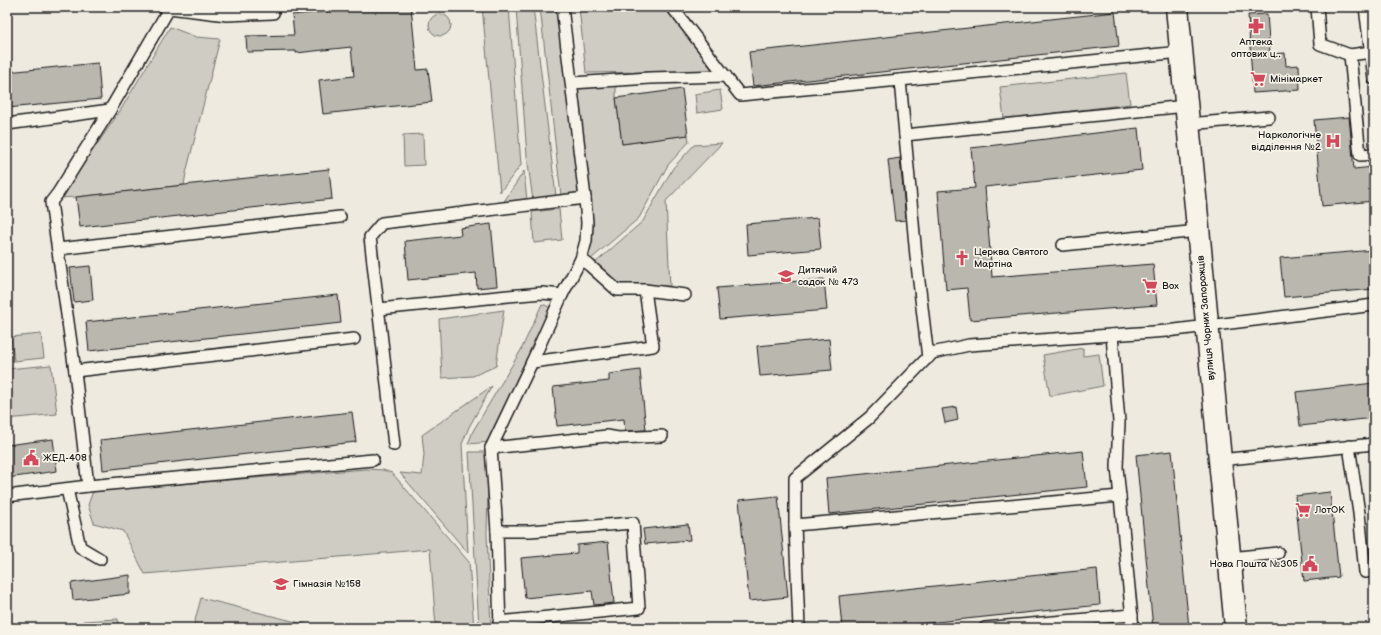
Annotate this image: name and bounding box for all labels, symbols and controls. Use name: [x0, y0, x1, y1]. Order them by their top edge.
pharmacy icon: Аптека оптових ц‥: [1247, 17, 1265, 35]
place label: Аптека оптових ц‥: [1231, 36, 1281, 60]
supermarket icon: Мінімаркет: [1249, 70, 1267, 88]
place label: Мінімаркет: [1270, 73, 1323, 85]
place label: Наркологічне відділення №2: [1251, 129, 1321, 153]
hospital icon: Наркологічне відділення №2: [1324, 132, 1342, 150]
place label: Церква Святого Мартіна: [974, 246, 1048, 270]
church icon: Церква Святого Мартіна: [953, 249, 971, 267]
street label: вулиця Чорних Запорожців: [1194, 254, 1217, 381]
place label: Дитячий садок № 473: [798, 264, 859, 288]
school or university icon: Дитячий садок № 473: [777, 267, 795, 285]
supermarket icon: Box: [1141, 277, 1159, 295]
place label: Box: [1162, 280, 1179, 292]
public building icon: ЖЕД-408: [22, 449, 40, 467]
place label: ЖЕД-408: [43, 452, 87, 464]
supermarket icon: ЛотОК: [1294, 501, 1312, 519]
place label: ЛотОК: [1314, 504, 1345, 516]
public building icon: Нова Пошта №305: [1301, 555, 1319, 573]
place label: Нова Пошта №305: [1210, 558, 1298, 570]
school or university icon: Гімназія №158: [272, 575, 290, 593]
place label: Гімназія №158: [293, 578, 361, 590]

